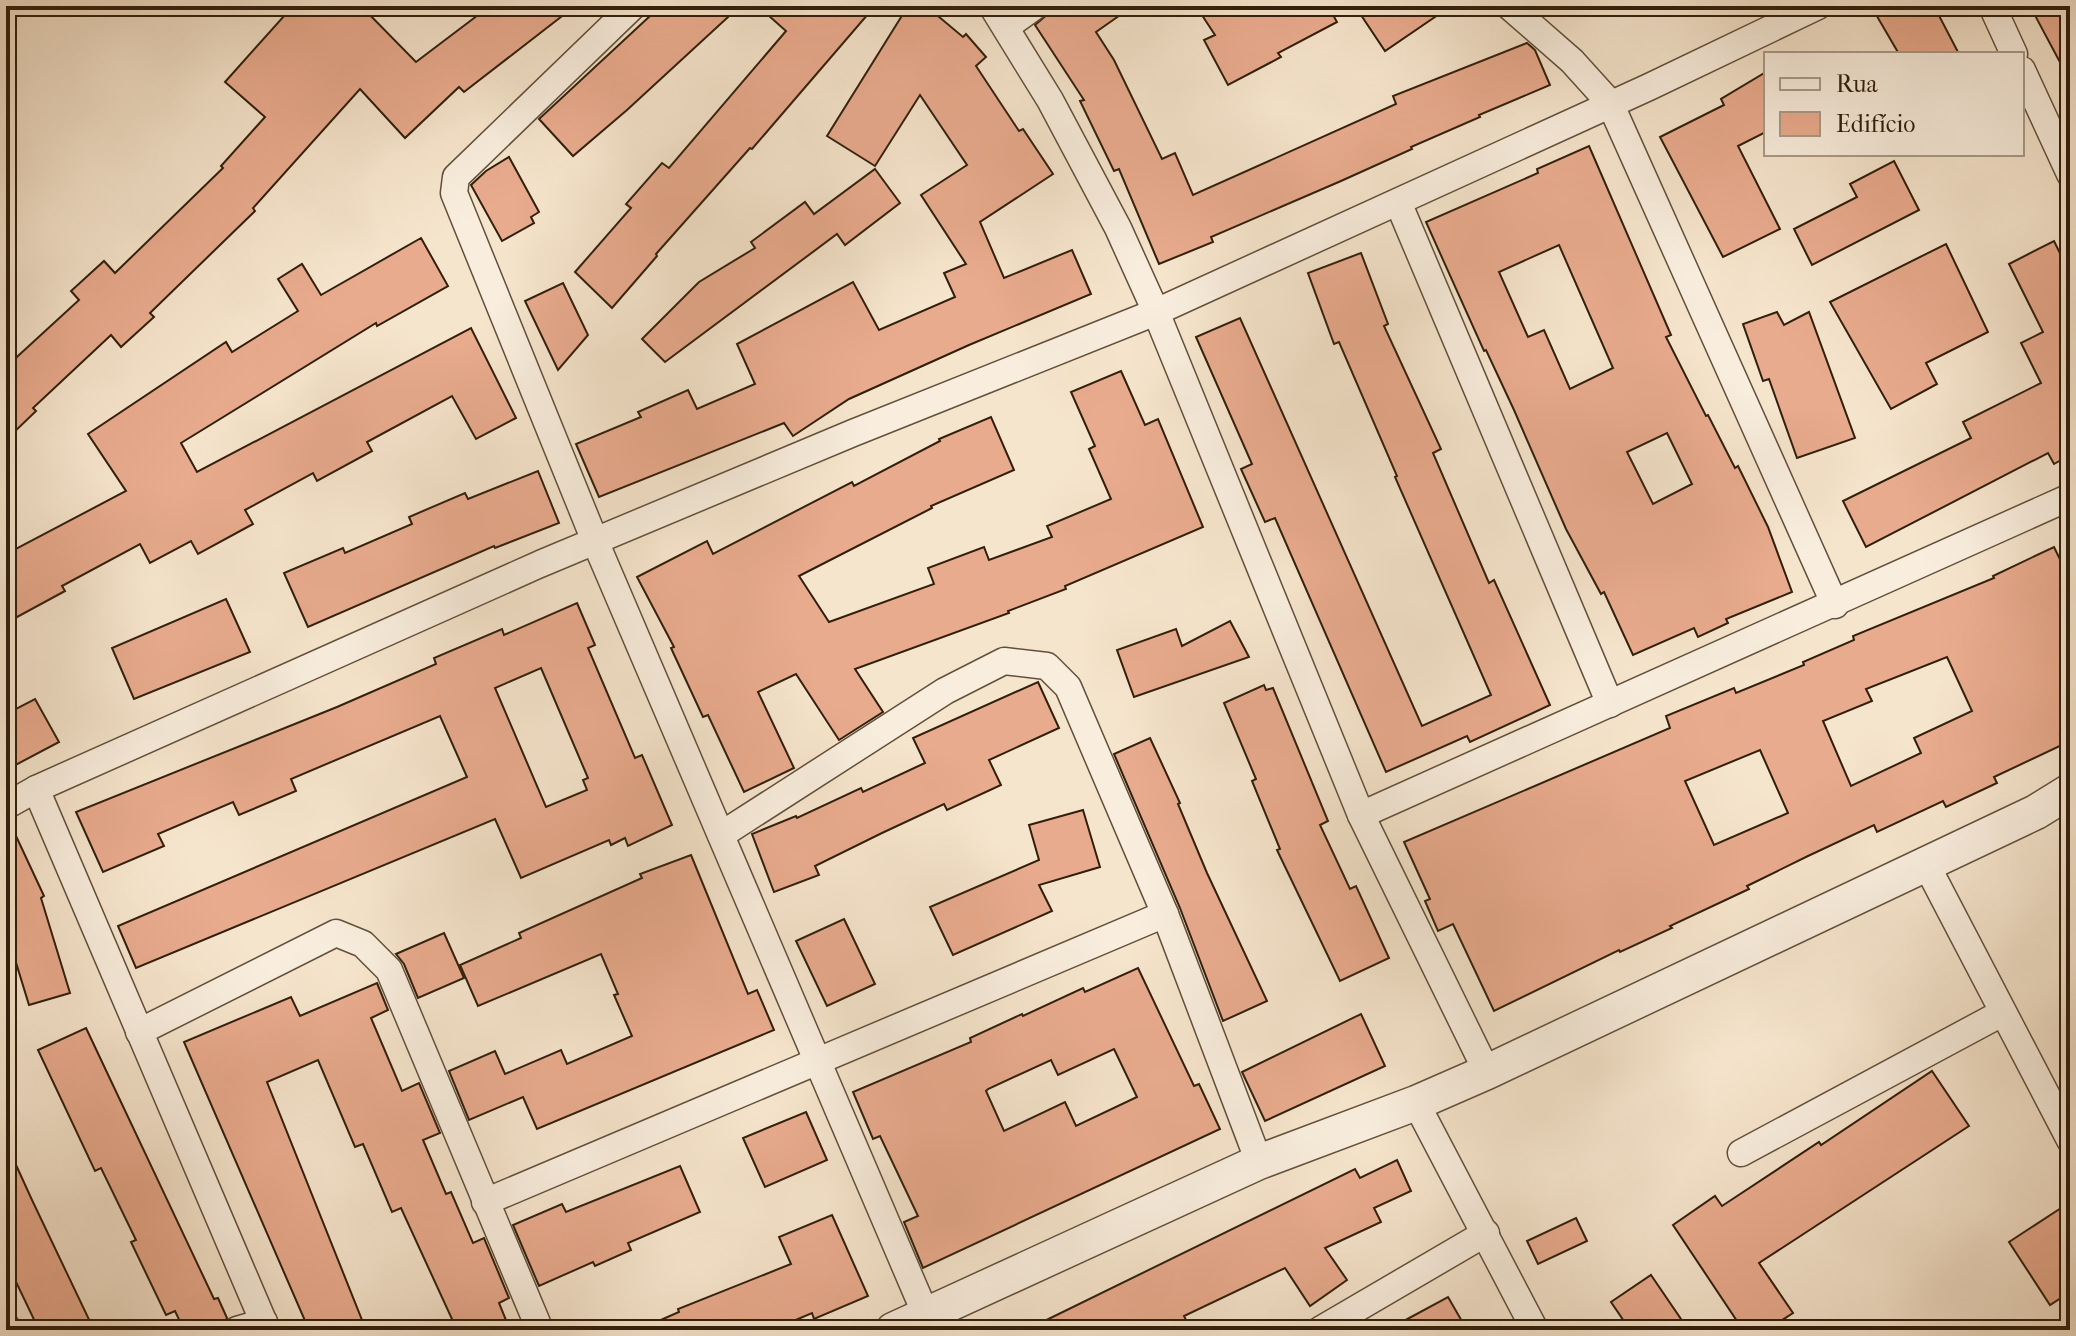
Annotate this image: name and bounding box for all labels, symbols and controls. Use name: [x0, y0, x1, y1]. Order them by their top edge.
legend: [1764, 52, 2024, 156]
text: Rua: [1836, 70, 1879, 98]
text: Edifício: [1836, 110, 1915, 138]

